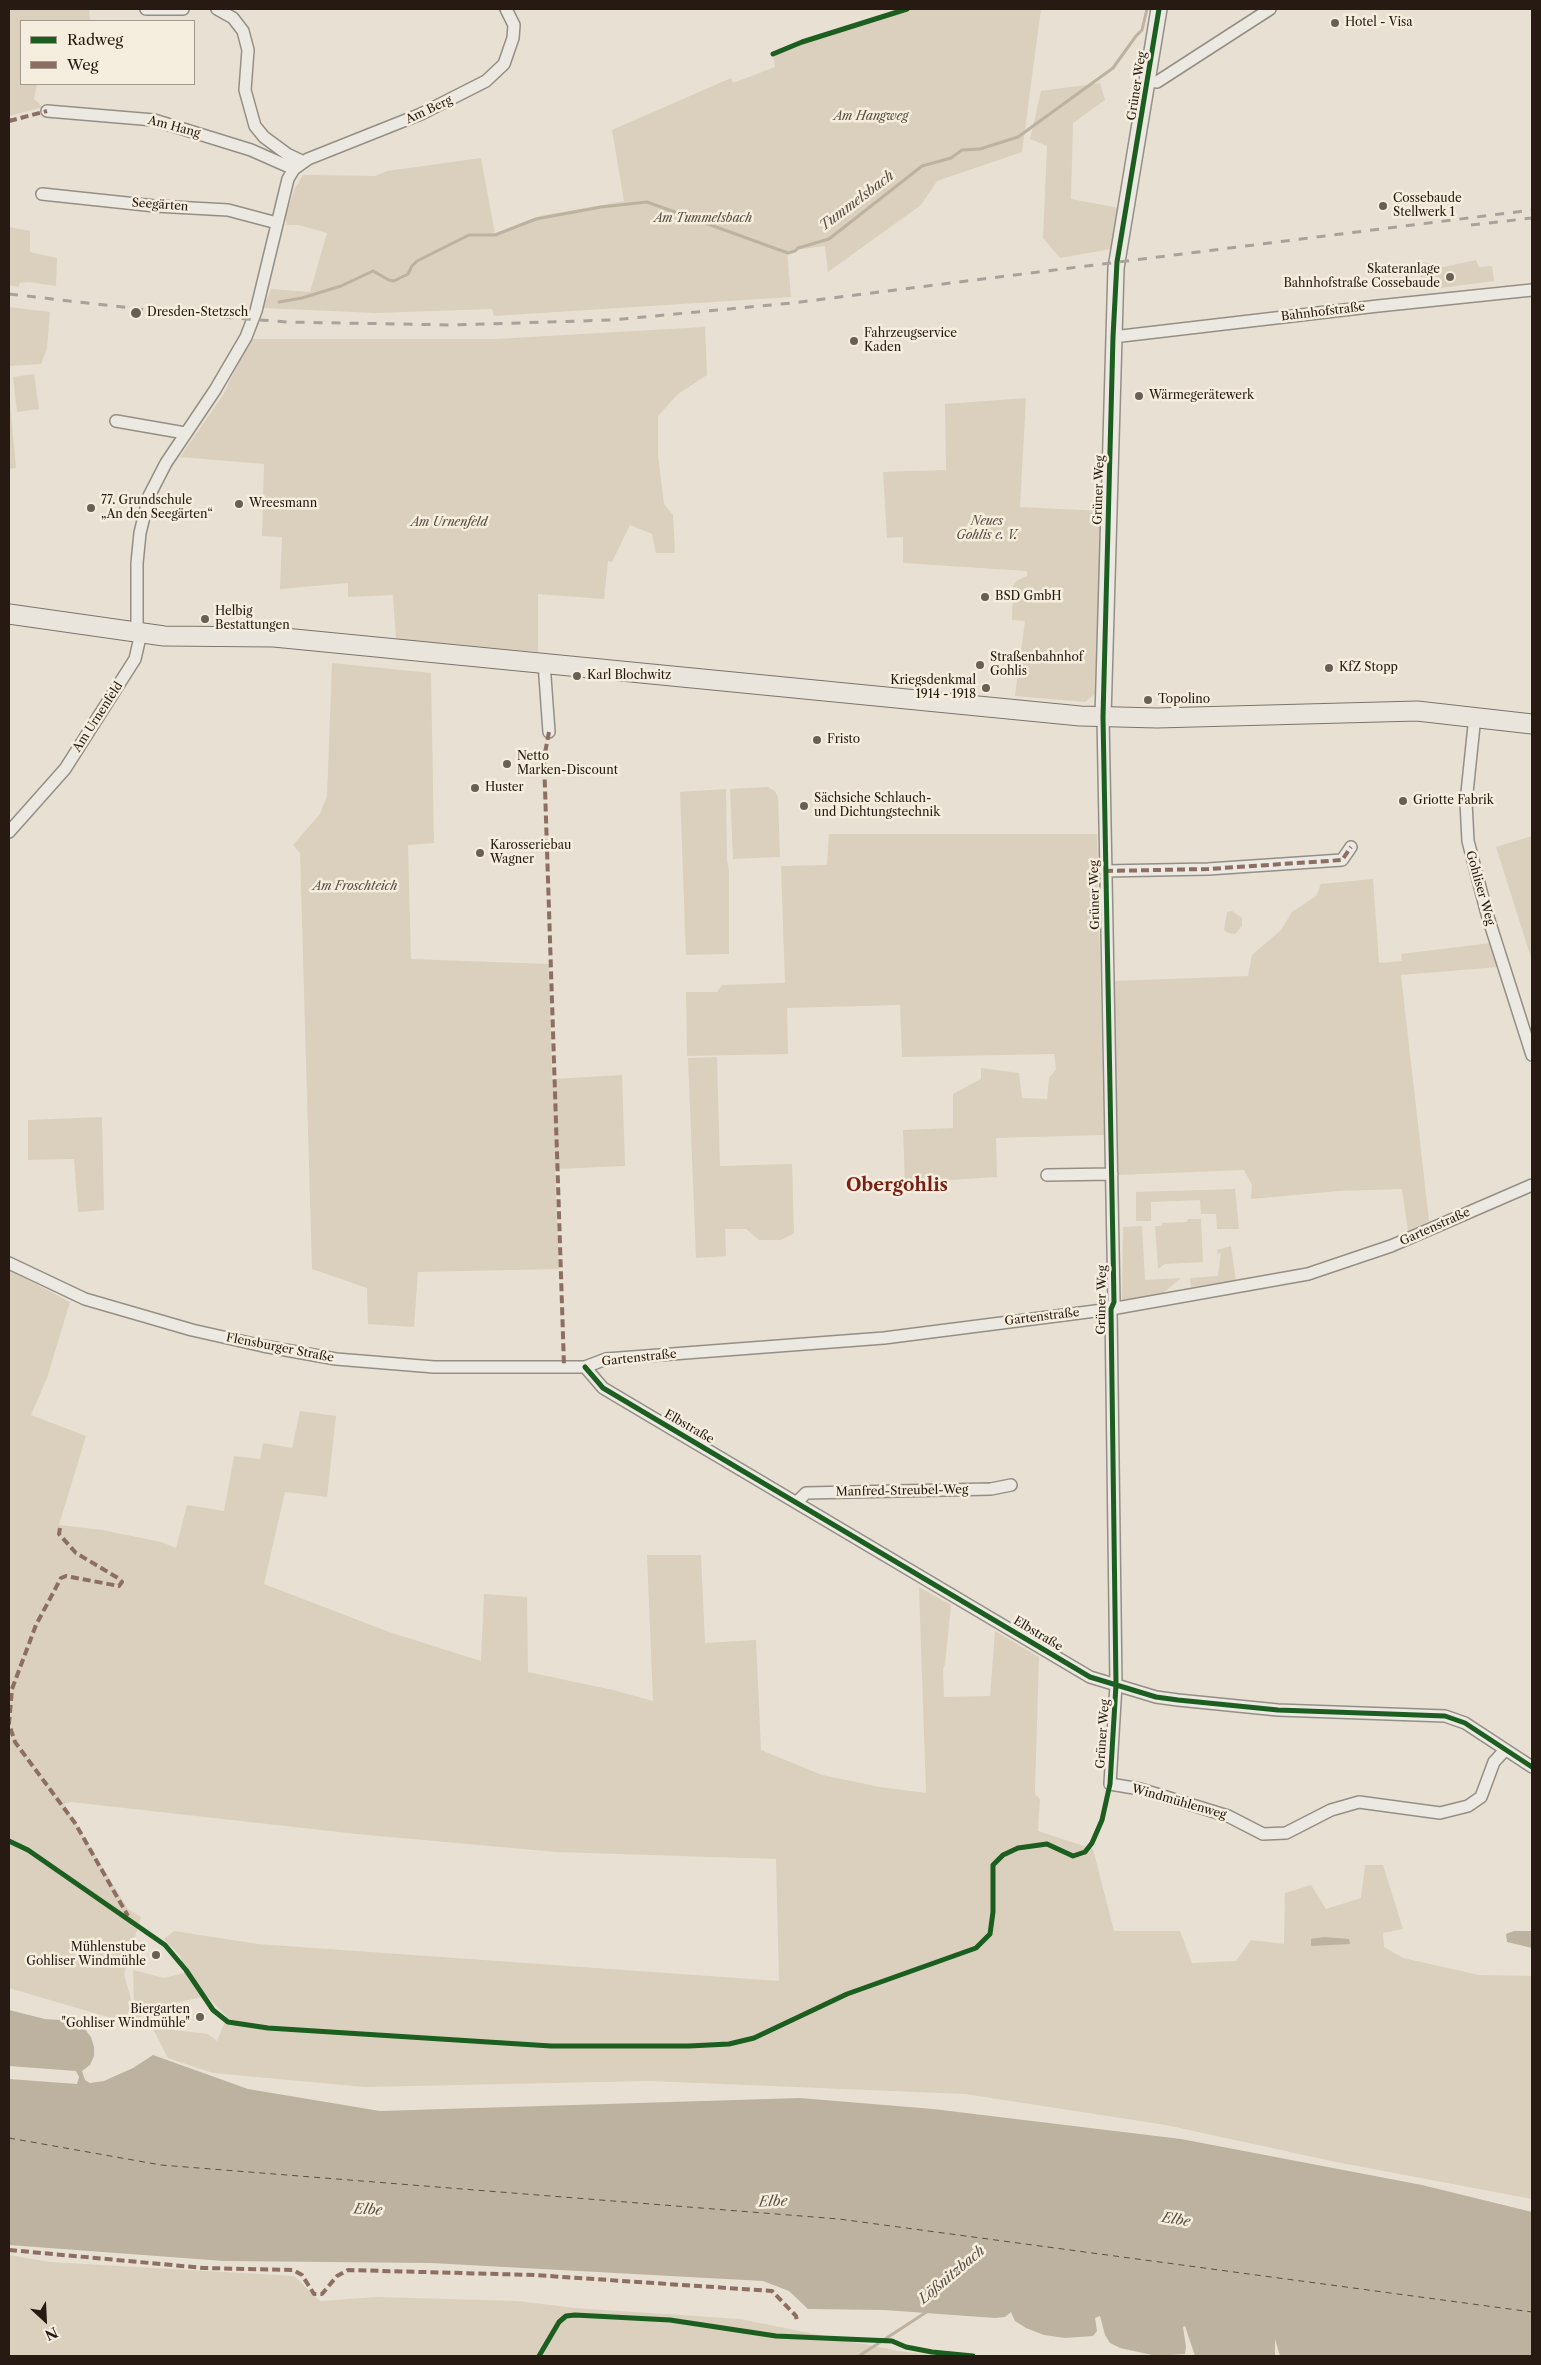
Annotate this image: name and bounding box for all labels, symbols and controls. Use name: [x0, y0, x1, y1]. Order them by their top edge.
place label: Hotel - Visa: [1345, 16, 1413, 30]
marker: Hotel - Visa: [1329, 17, 1341, 29]
legend: [20, 20, 195, 85]
text: Radweg: [67, 30, 123, 49]
street label: Grüner Weg: [1124, 51, 1150, 121]
text: Weg: [67, 55, 98, 74]
street label: Am Berg: [403, 93, 455, 127]
park label: Am Hangweg: [834, 110, 908, 124]
street label: Am Hang: [146, 113, 202, 141]
water label: Tummelsbach: [817, 168, 897, 234]
place label: Cossebaude Stellwerk 1: [1393, 192, 1462, 220]
street label: Seegärten: [131, 196, 189, 214]
marker: Cossebaude Stellwerk 1: [1377, 200, 1389, 212]
park label: Am Tummelsbach: [654, 212, 752, 226]
place label: Skateranlage Bahnhofstraße Cossebaude: [1283, 263, 1440, 291]
marker: Skateranlage Bahnhofstraße Cossebaude: [1444, 271, 1456, 283]
street label: Bahnhofstraße: [1280, 300, 1366, 324]
marker: Dresden-Stetzsch: [129, 306, 143, 320]
place label: Dresden-Stetzsch: [147, 306, 248, 320]
place label: Fahrzeugservice Kaden: [864, 327, 957, 355]
marker: Fahrzeugservice Kaden: [848, 335, 860, 347]
place label: Wärmegerätewerk: [1149, 389, 1254, 403]
marker: Wärmegerätewerk: [1133, 390, 1145, 402]
street label: Grüner Weg: [1091, 455, 1107, 525]
place label: 77. Grundschule „An den Seegärten“: [101, 494, 213, 522]
place label: Wreesmann: [249, 497, 317, 511]
marker: Wreesmann: [233, 498, 245, 510]
marker: 77. Grundschule „An den Seegärten“: [85, 502, 97, 514]
park label: Neues Gohlis e. V.: [956, 515, 1018, 543]
park label: Am Urnenfeld: [411, 516, 487, 530]
place label: BSD GmbH: [995, 590, 1062, 604]
marker: BSD GmbH: [979, 591, 991, 603]
place label: Helbig Bestattungen: [215, 605, 290, 633]
marker: Helbig Bestattungen: [199, 613, 211, 625]
place label: Straßenbahnhof Gohlis: [990, 651, 1083, 679]
marker: Straßenbahnhof Gohlis: [974, 659, 986, 671]
place label: KfZ Stopp: [1339, 661, 1398, 675]
marker: KfZ Stopp: [1323, 662, 1335, 674]
place label: Karl Blochwitz: [587, 669, 671, 683]
marker: Karl Blochwitz: [571, 670, 583, 682]
place label: Kriegsdenkmal 1914 - 1918: [890, 674, 976, 702]
street label: Am Urnenfeld: [70, 679, 126, 755]
marker: Kriegsdenkmal 1914 - 1918: [980, 682, 992, 694]
place label: Topolino: [1158, 693, 1210, 707]
marker: Topolino: [1142, 694, 1154, 706]
place label: Fristo: [827, 733, 860, 747]
marker: Fristo: [811, 734, 823, 746]
place label: Netto Marken-Discount: [517, 750, 618, 778]
marker: Netto Marken-Discount: [501, 758, 513, 770]
place label: Huster: [485, 781, 524, 795]
marker: Huster: [469, 782, 481, 794]
place label: Sächsiche Schlauch- und Dichtungstechnik: [814, 792, 940, 820]
place label: Griotte Fabrik: [1413, 794, 1494, 808]
marker: Griotte Fabrik: [1397, 795, 1409, 807]
marker: Sächsiche Schlauch- und Dichtungstechnik: [798, 800, 810, 812]
place label: Karosseriebau Wagner: [490, 839, 571, 867]
marker: Karosseriebau Wagner: [474, 847, 486, 859]
street label: Gohliser Weg: [1462, 849, 1498, 927]
street label: Grüner Weg: [1087, 860, 1103, 930]
park label: Am Froschteich: [313, 880, 397, 894]
district label: Obergohlis: [846, 1175, 948, 1197]
street label: Gartenstraße: [1398, 1205, 1472, 1249]
street label: Grüner Weg: [1094, 1265, 1110, 1335]
street label: Gartenstraße: [1004, 1305, 1080, 1329]
street label: Flensburger Straße: [225, 1330, 335, 1366]
street label: Gartenstraße: [601, 1347, 677, 1369]
street label: Elbstraße: [662, 1407, 716, 1447]
street label: Manfred-Streubel-Weg: [836, 1483, 968, 1499]
street label: Elbstraße: [1011, 1614, 1065, 1654]
street label: Grüner Weg: [1093, 1699, 1113, 1769]
street label: Windmühlenweg: [1130, 1782, 1228, 1822]
place label: Mühlenstube Gohliser Windmühle: [26, 1941, 146, 1969]
marker: Mühlenstube Gohliser Windmühle: [150, 1949, 162, 1961]
place label: Biergarten "Gohliser Windmühle": [62, 2003, 190, 2031]
marker: Biergarten "Gohliser Windmühle": [194, 2011, 206, 2023]
water label: Elbe: [758, 2193, 788, 2211]
water label: Elbe: [353, 2201, 383, 2219]
water label: Elbe: [1161, 2209, 1191, 2231]
water label: Lößnitzbach: [916, 2243, 988, 2307]
north arrow: [20, 2295, 70, 2345]
text: N: [42, 2323, 61, 2344]

